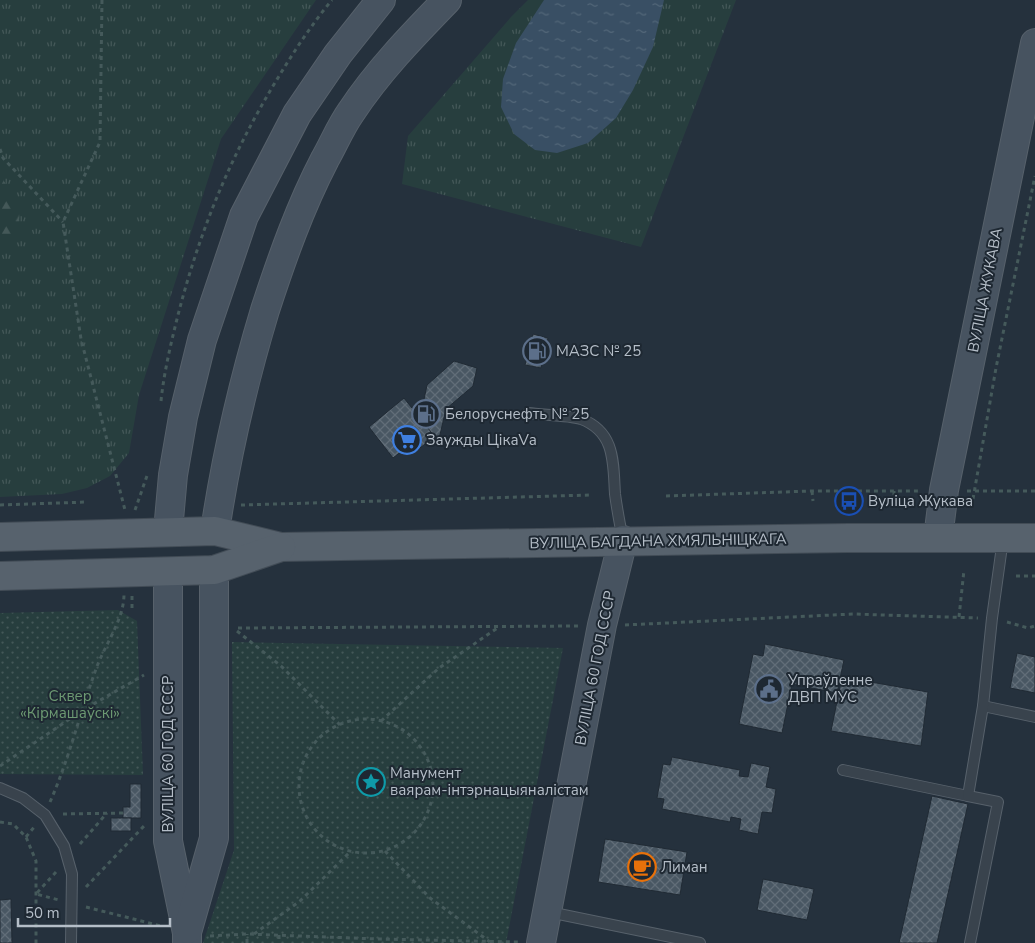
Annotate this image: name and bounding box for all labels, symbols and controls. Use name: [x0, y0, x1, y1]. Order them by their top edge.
street label: ВУЛІЦА ЖУКАВА: [963, 226, 1007, 354]
fuel station icon: МАЗС № 25: [522, 336, 552, 366]
place label: МАЗС № 25: [556, 341, 641, 361]
fuel station icon: Белоруснефть № 25: [411, 399, 441, 429]
place label: Белоруснефть № 25: [445, 404, 589, 424]
supermarket icon: Заужды ЦікаVа: [392, 425, 422, 455]
place label: Заужды ЦікаVа: [426, 430, 537, 450]
bus stop icon: Вуліца Жукава: [834, 486, 864, 516]
place label: Вуліца Жукава: [868, 491, 973, 511]
street label: ВУЛІЦА БАГДАНА ХМЯЛЬНІЦКАГА: [529, 529, 787, 553]
street label: ВУЛІЦА 60 ГОД СССР: [570, 589, 620, 747]
place label: Упраўленне ДВП МУС: [787, 670, 873, 707]
public building icon: Упраўленне ДВП МУС: [754, 674, 784, 704]
street label: ВУЛІЦА 60 ГОД СССР: [158, 675, 178, 832]
park label: Сквер «Кірмашаўскі»: [20, 686, 120, 723]
place label: Манумент ваярам-інтэрнацыяналістам: [390, 763, 589, 800]
place icon: Манумент ваярам-інтэрнацыяналістам: [356, 767, 386, 797]
cafe icon: Лиман: [627, 852, 657, 882]
place label: Лиман: [661, 857, 708, 877]
scale bar: [18, 896, 170, 928]
text: 50 m: [25, 903, 60, 923]

